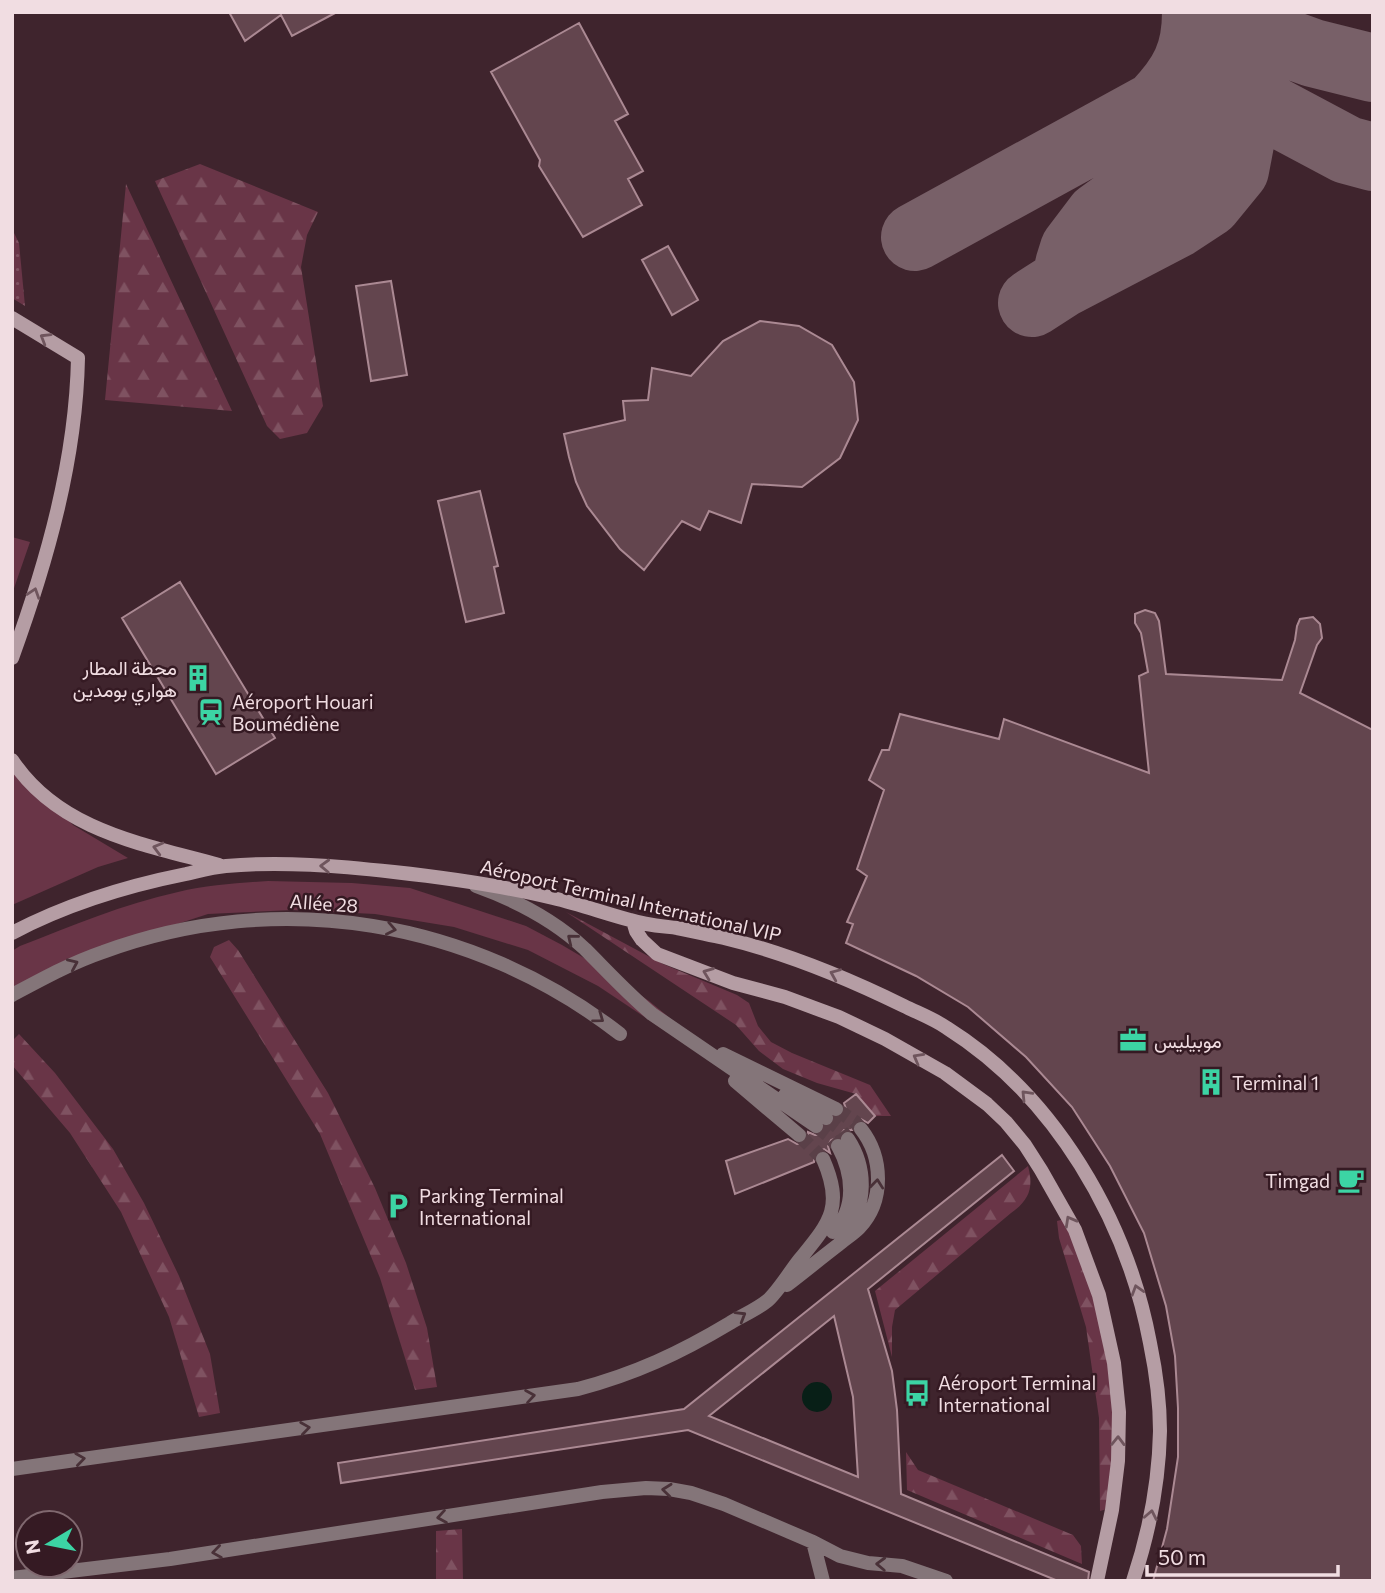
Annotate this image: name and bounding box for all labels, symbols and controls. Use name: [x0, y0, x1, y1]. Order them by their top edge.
one-way arrow: [40, 333, 53, 346]
one-way arrow: [26, 588, 40, 600]
place label: محطة المطار هواري بومدين: [73, 656, 177, 706]
building icon: محطة المطار هواري بومدين: [183, 663, 213, 693]
place label: Aéroport Houari Boumédiène: [232, 690, 374, 735]
station icon: Aéroport Houari Boumédiène: [196, 697, 226, 727]
one-way arrow: [152, 842, 164, 856]
street label: Aéroport Terminal International VIP: [478, 854, 784, 946]
one-way arrow: [320, 859, 331, 874]
street label: Allée 28: [289, 889, 359, 917]
one-way arrow: [385, 921, 397, 936]
one-way arrow: [568, 935, 581, 947]
one-way arrow: [66, 958, 78, 972]
one-way arrow: [702, 967, 714, 981]
one-way arrow: [830, 969, 842, 983]
one-way arrow: [591, 1010, 604, 1022]
office icon: موبيليس: [1118, 1025, 1148, 1055]
place label: موبيليس: [1154, 1029, 1222, 1053]
one-way arrow: [913, 1053, 925, 1066]
building icon: Terminal 1: [1196, 1067, 1226, 1097]
place label: Terminal 1: [1232, 1071, 1319, 1094]
one-way arrow: [1021, 1090, 1034, 1103]
cafe icon: Timgad: [1336, 1165, 1366, 1195]
place label: Timgad: [1265, 1169, 1330, 1192]
one-way arrow: [869, 1178, 884, 1189]
place label: Parking Terminal International: [419, 1184, 564, 1229]
parking icon: Parking Terminal International: [383, 1191, 413, 1221]
one-way arrow: [1065, 1216, 1078, 1228]
one-way arrow: [1131, 1285, 1146, 1297]
one-way arrow: [733, 1312, 746, 1325]
place label: Aéroport Terminal International: [938, 1371, 1096, 1416]
bus stop icon: Aéroport Terminal International: [902, 1378, 932, 1408]
one-way arrow: [525, 1389, 536, 1404]
one-way arrow: [299, 1420, 311, 1435]
one-way arrow: [1110, 1435, 1126, 1446]
one-way arrow: [74, 1452, 86, 1467]
one-way arrow: [662, 1482, 673, 1497]
north arrow: [14, 1509, 84, 1579]
one-way arrow: [436, 1509, 448, 1524]
one-way arrow: [1142, 1509, 1157, 1521]
scale bar: [1147, 1534, 1338, 1578]
text: N: [19, 1538, 44, 1556]
one-way arrow: [211, 1544, 223, 1559]
text: 50 m: [1158, 1544, 1206, 1569]
one-way arrow: [875, 1556, 886, 1571]

